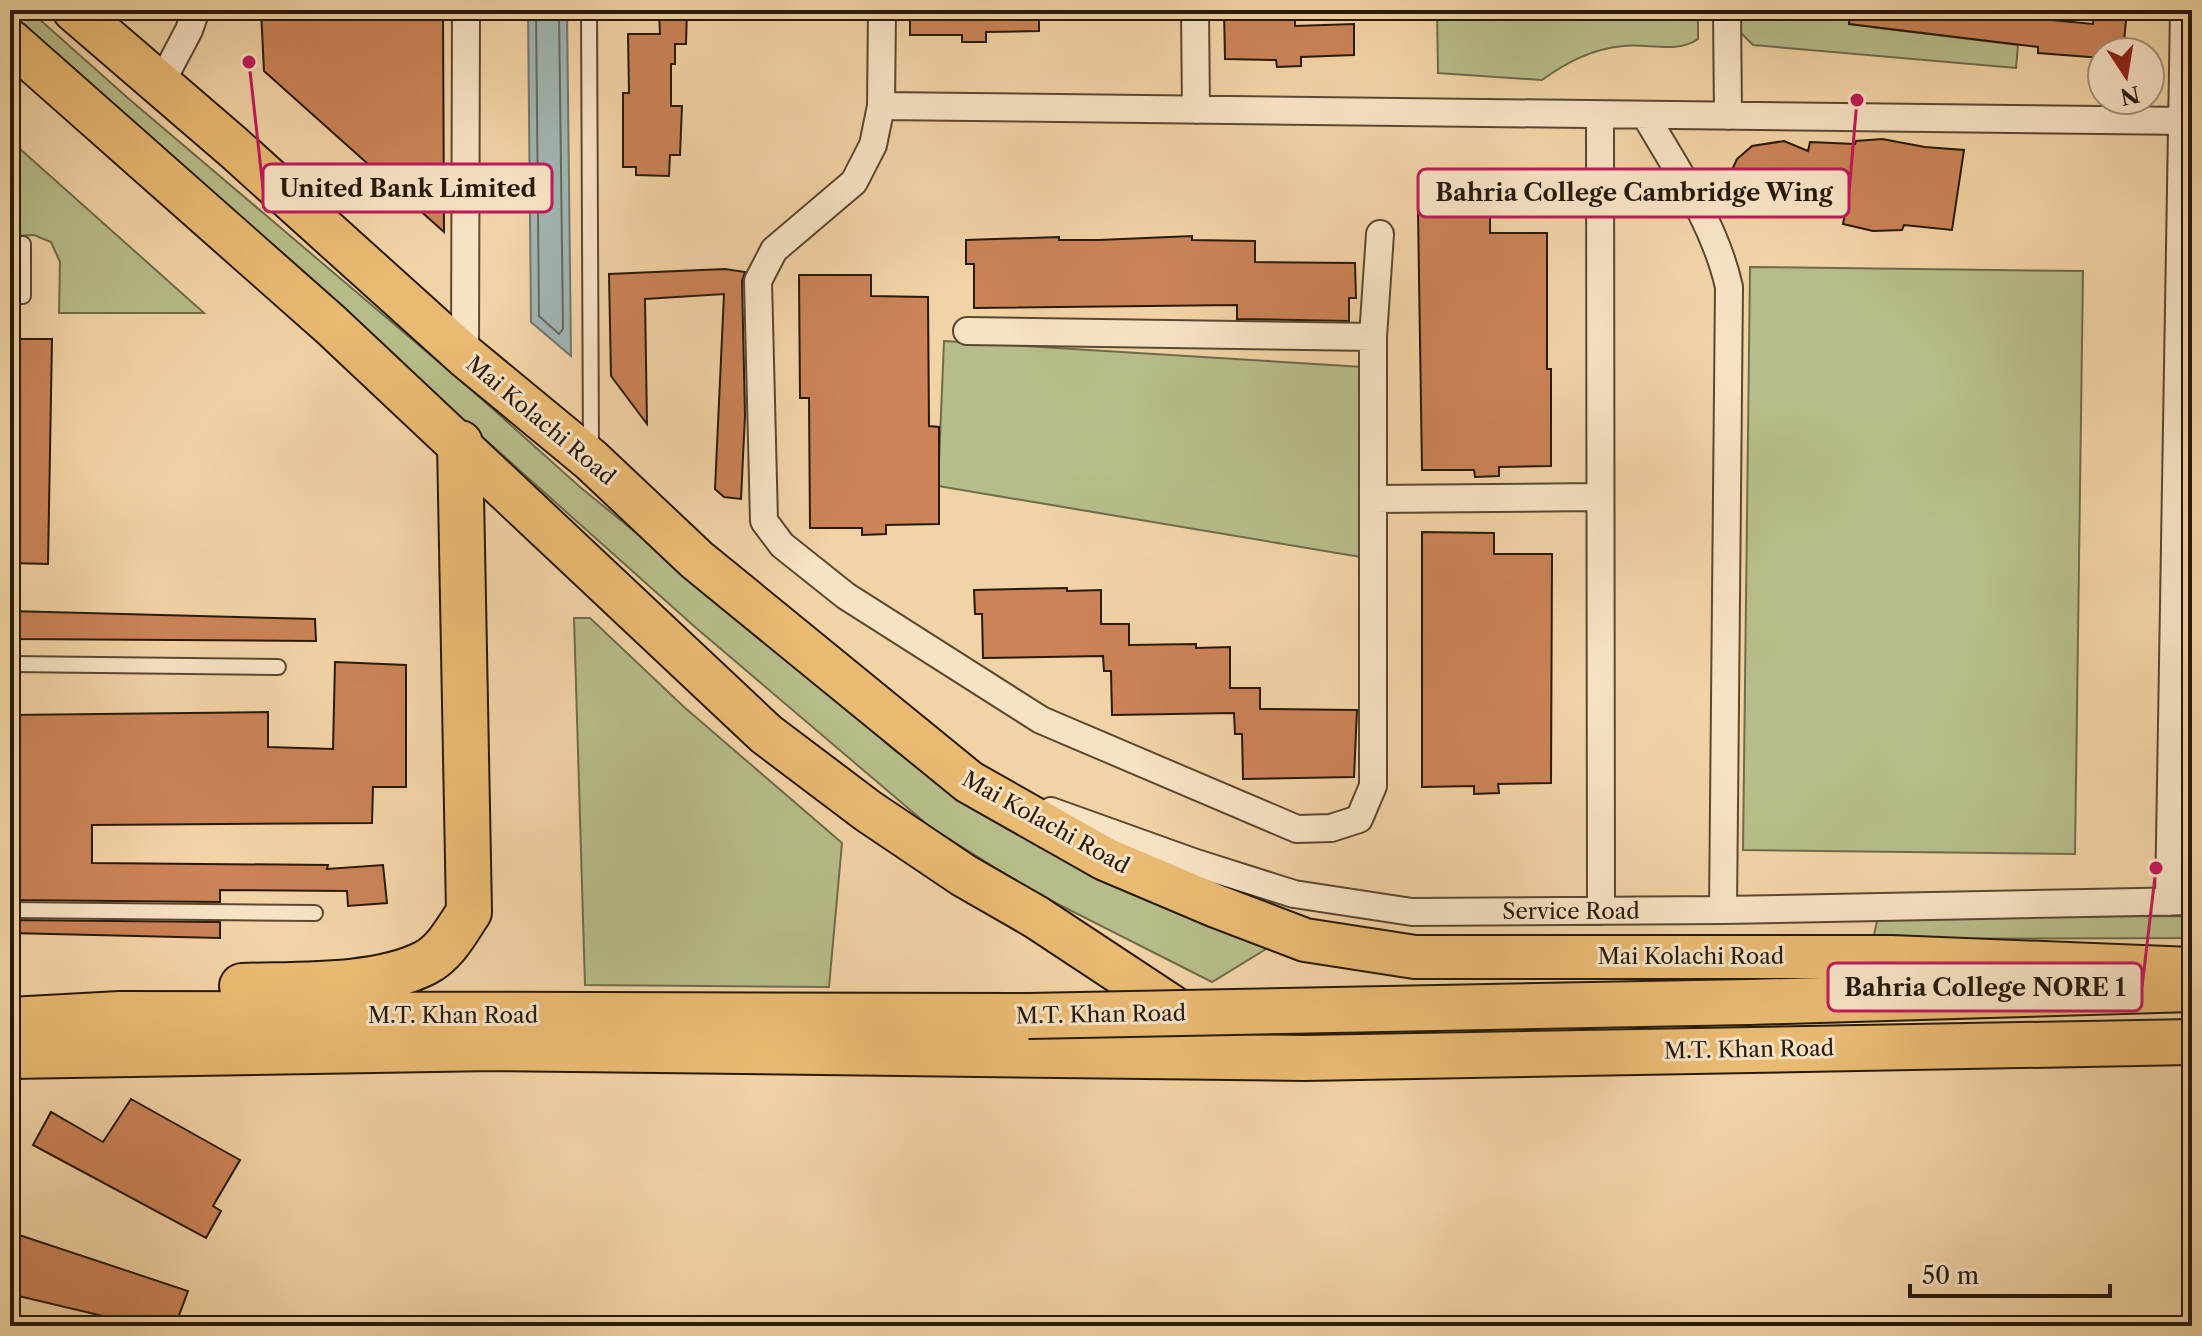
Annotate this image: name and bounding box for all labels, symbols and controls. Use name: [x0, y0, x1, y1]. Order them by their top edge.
north arrow: [2086, 36, 2166, 116]
text: N: [2118, 80, 2142, 110]
callout: United Bank Limited: [263, 164, 552, 212]
callout: Bahria College Cambridge Wing: [1418, 169, 1849, 217]
text: United Bank Limited: [279, 174, 537, 203]
text: Bahria College Cambridge Wing: [1435, 178, 1834, 207]
street label: Mai Kolachi Road: [461, 350, 621, 491]
street label: Mai Kolachi Road: [958, 765, 1134, 879]
street label: Service Road: [1502, 898, 1640, 925]
street label: Mai Kolachi Road: [1598, 943, 1784, 970]
callout: Bahria College NORE 1: [1828, 963, 2142, 1011]
text: Bahria College NORE 1: [1844, 973, 2126, 1002]
street label: M.T. Khan Road: [1016, 1000, 1186, 1029]
street label: M.T. Khan Road: [368, 1002, 538, 1029]
street label: M.T. Khan Road: [1664, 1035, 1834, 1064]
scale bar: [1910, 1248, 2110, 1298]
text: 50 m: [1922, 1261, 1979, 1290]

